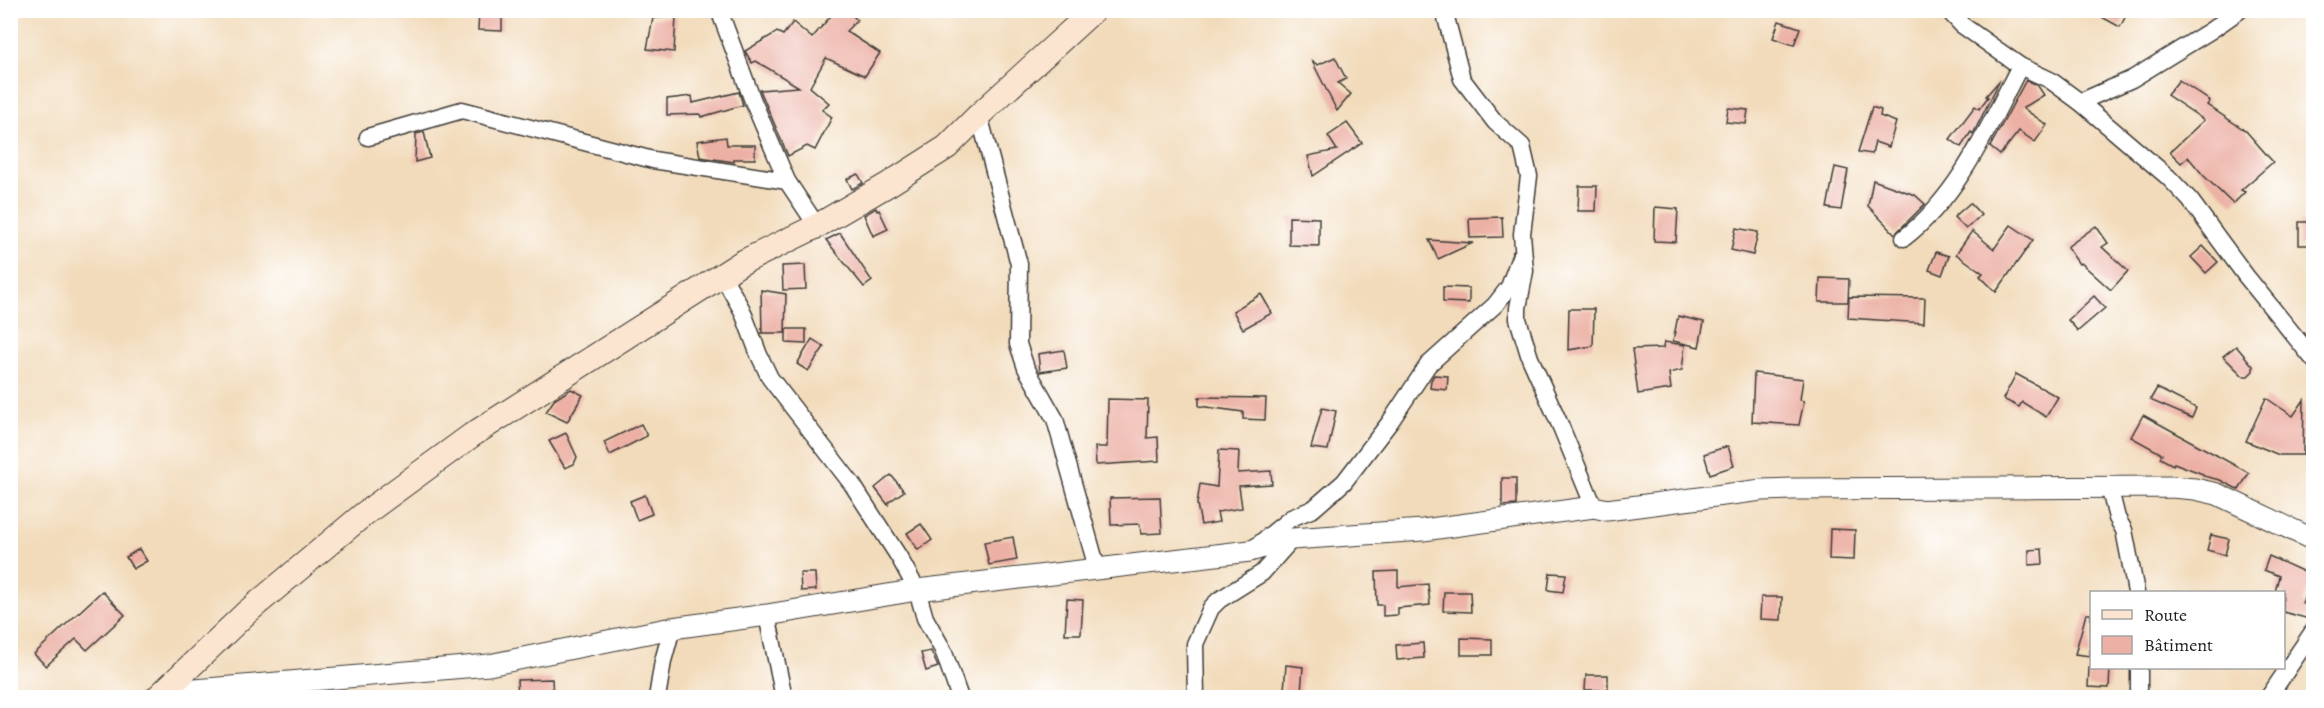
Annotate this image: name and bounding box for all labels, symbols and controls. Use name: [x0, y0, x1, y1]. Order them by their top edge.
legend: [2090, 591, 2285, 669]
text: Route: [2144, 603, 2187, 627]
text: Bâtiment: [2144, 633, 2213, 657]

